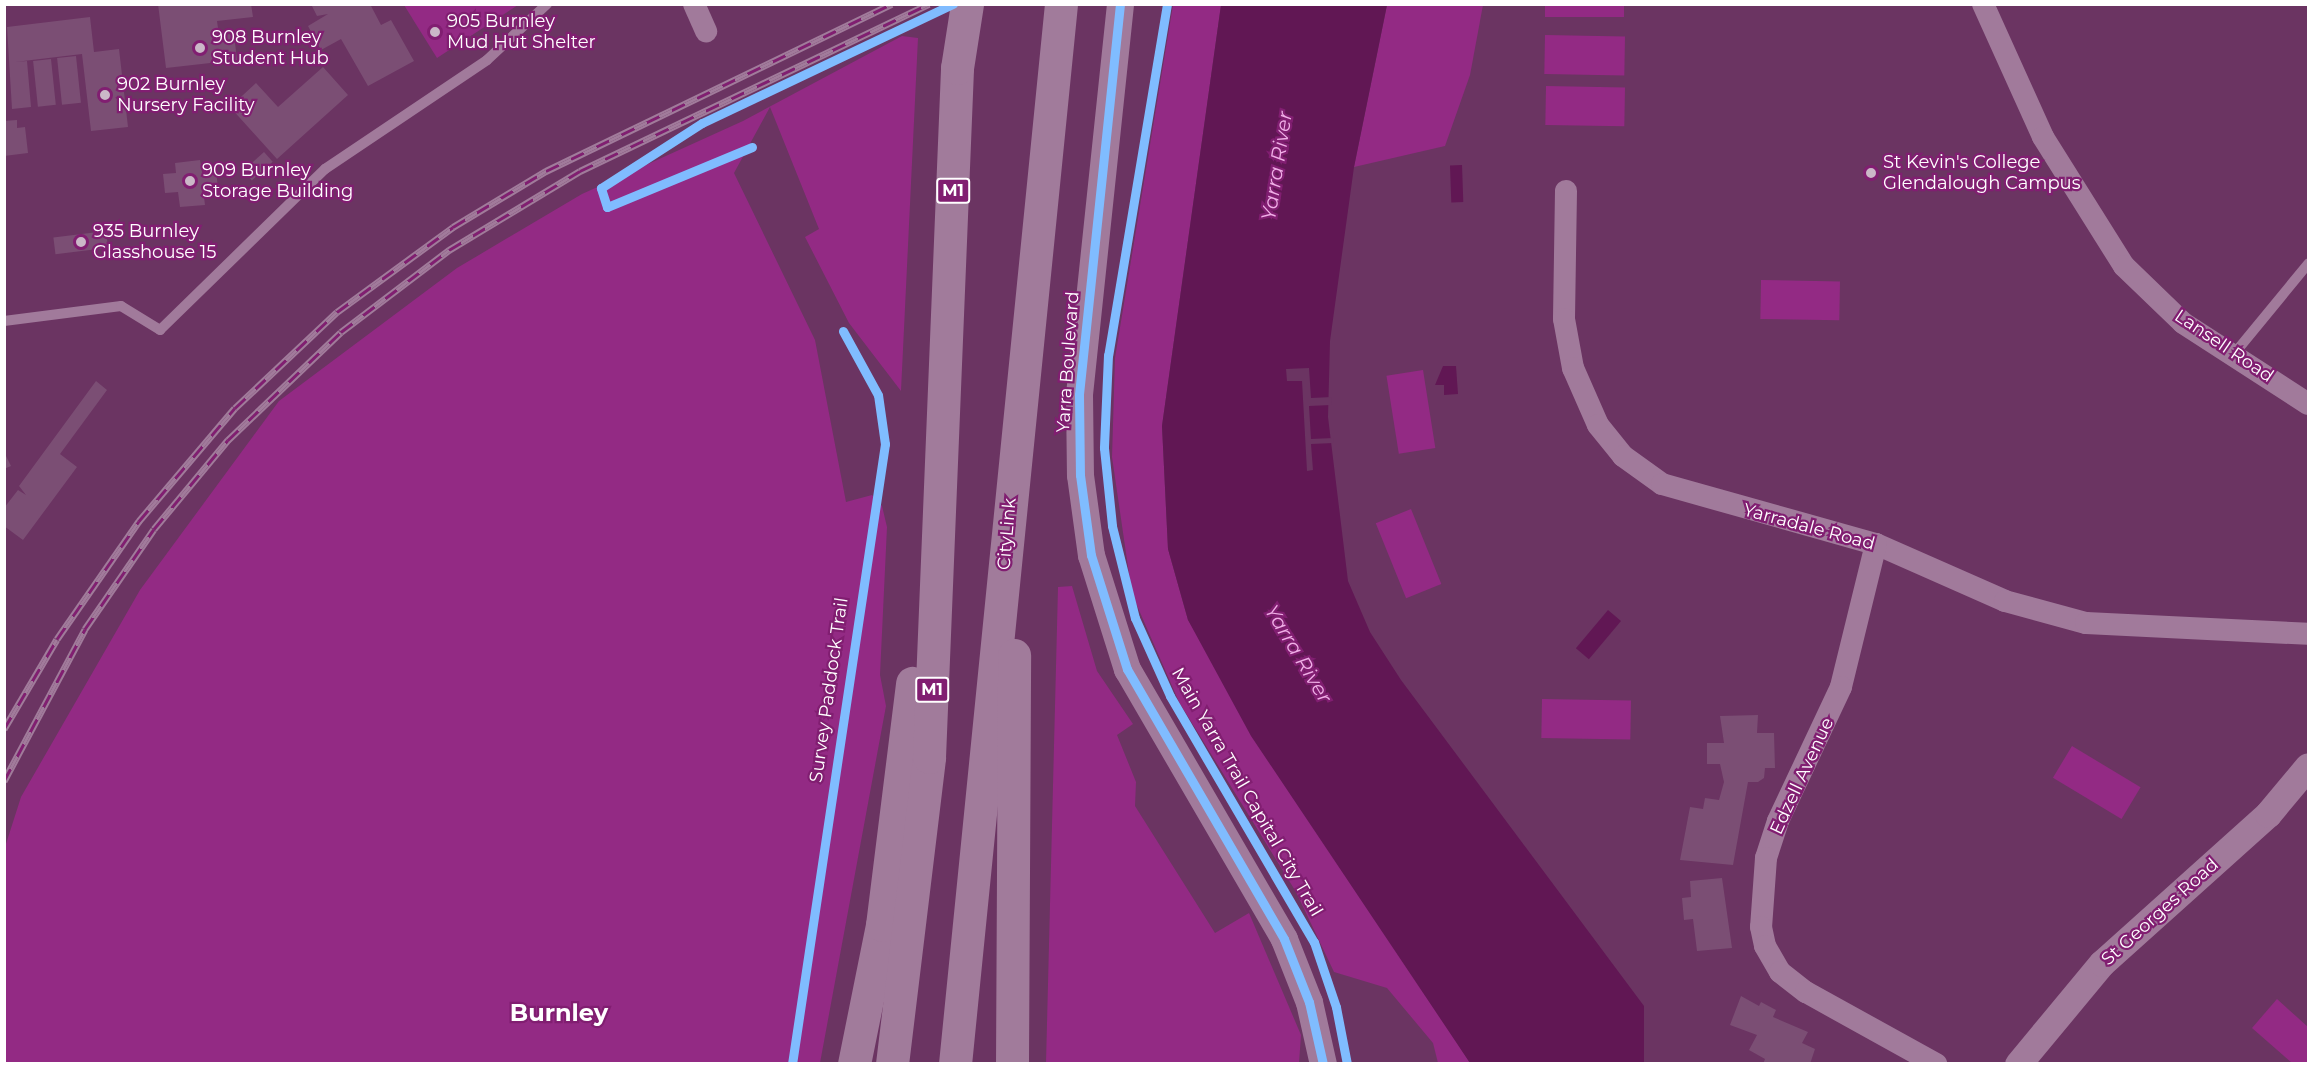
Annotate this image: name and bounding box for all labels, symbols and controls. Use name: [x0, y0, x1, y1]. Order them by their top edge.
place label: 905 Burnley Mud Hut Shelter: [447, 11, 596, 54]
marker: 905 Burnley Mud Hut Shelter: [428, 25, 442, 39]
place label: 908 Burnley Student Hub: [212, 27, 329, 70]
marker: 908 Burnley Student Hub: [193, 41, 207, 55]
place label: 902 Burnley Nursery Facility: [117, 74, 255, 116]
marker: 902 Burnley Nursery Facility: [98, 88, 112, 102]
water label: Yarra River: [1257, 110, 1297, 222]
place label: St Kevin's College Glendalough Campus: [1883, 152, 2080, 195]
place label: 909 Burnley Storage Building: [202, 160, 353, 202]
marker: St Kevin's College Glendalough Campus: [1864, 166, 1878, 180]
marker: 909 Burnley Storage Building: [183, 174, 197, 188]
road number: M1: [935, 178, 971, 204]
place label: 935 Burnley Glasshouse 15: [93, 221, 217, 264]
marker: 935 Burnley Glasshouse 15: [74, 235, 88, 249]
street label: Yarra Boulevard: [1052, 291, 1084, 433]
street label: Lansell Road: [2170, 305, 2278, 387]
street label: CityLink: [993, 497, 1021, 571]
street label: Yarradale Road: [1741, 499, 1877, 555]
street label: Survey Paddock Trail: [805, 596, 853, 784]
water label: Yarra River: [1259, 601, 1337, 707]
street label: Main Yarra Trail Capital City Trail: [1167, 664, 1327, 920]
road number: M1: [914, 677, 950, 703]
street label: Edzell Avenue: [1766, 714, 1838, 838]
street label: St Georges Road: [2097, 854, 2223, 970]
district label: Burnley: [510, 999, 608, 1027]

